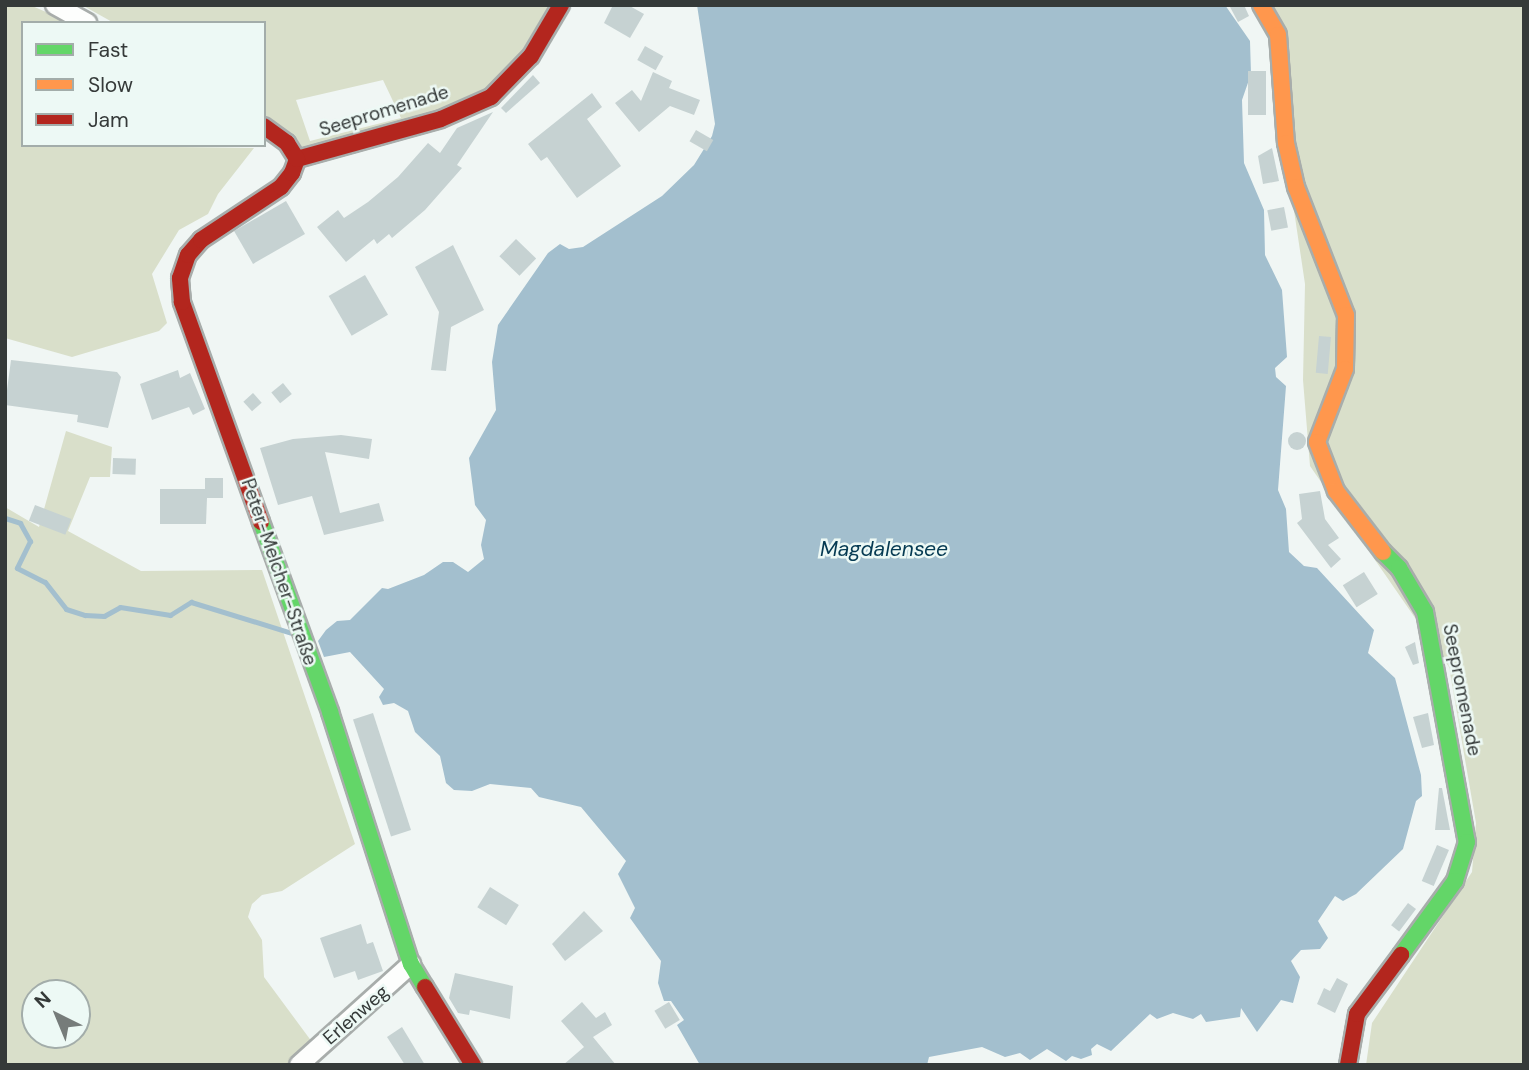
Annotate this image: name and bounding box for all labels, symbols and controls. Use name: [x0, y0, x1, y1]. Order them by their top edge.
legend: [21, 21, 266, 147]
text: Fast: [88, 36, 128, 64]
text: Slow: [88, 71, 133, 99]
street label: Seepromenade: [317, 80, 451, 142]
text: Jam: [88, 106, 129, 134]
street label: Peter-Melcher-Straße: [236, 476, 322, 668]
water label: Magdalensee: [820, 536, 948, 562]
street label: Seepromenade: [1438, 622, 1486, 758]
north arrow: [21, 979, 91, 1049]
street label: Erlenweg: [319, 980, 393, 1050]
text: N: [29, 986, 56, 1014]

